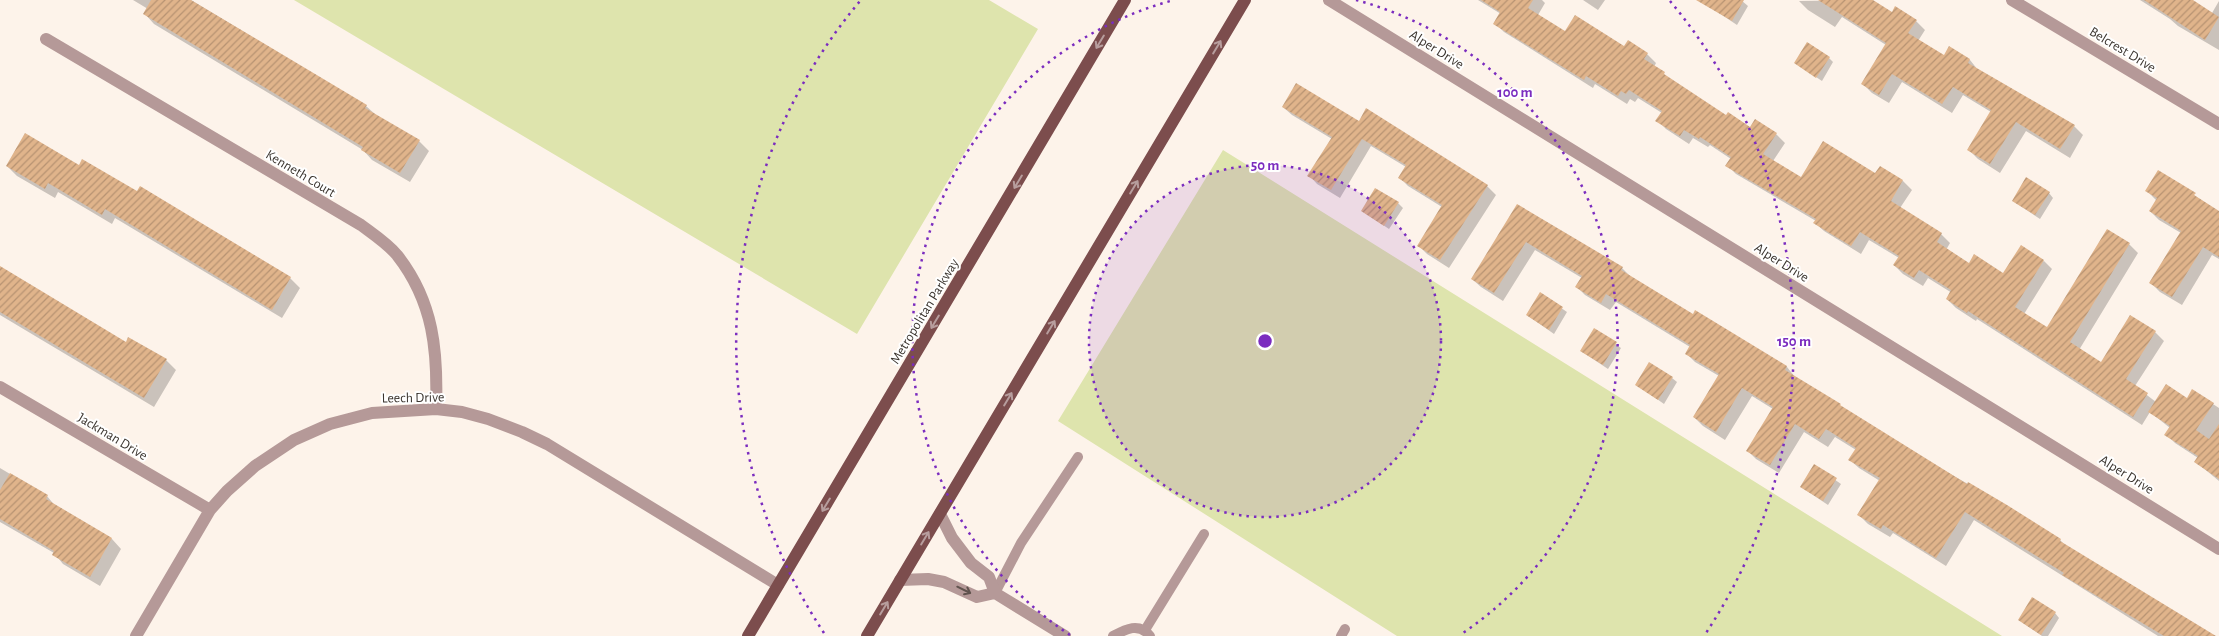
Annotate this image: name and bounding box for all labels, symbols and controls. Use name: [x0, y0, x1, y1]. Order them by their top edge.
street label: Belcrest Drive: [2087, 25, 2158, 75]
street label: Alper Drive: [1407, 28, 1466, 72]
one-way arrow: [1095, 34, 1105, 48]
one-way arrow: [1212, 40, 1222, 54]
text: 100 m: [1497, 85, 1533, 100]
street label: Kenneth Court: [263, 148, 338, 200]
text: 50 m: [1251, 158, 1279, 173]
one-way arrow: [1012, 174, 1022, 188]
one-way arrow: [1129, 179, 1139, 194]
street label: Alper Drive: [1752, 241, 1811, 285]
street label: Metropolitan Parkway: [888, 257, 962, 367]
one-way arrow: [930, 314, 940, 328]
one-way arrow: [1047, 320, 1057, 334]
centre of rings: [1256, 332, 1274, 350]
text: 150 m: [1777, 334, 1811, 349]
street label: Leech Drive: [382, 390, 444, 406]
one-way arrow: [1004, 392, 1014, 406]
street label: Jackman Drive: [75, 411, 150, 463]
street label: Alper Drive: [2097, 453, 2156, 497]
one-way arrow: [821, 497, 831, 511]
one-way arrow: [921, 532, 931, 546]
one-way arrow: [956, 586, 971, 596]
one-way arrow: [879, 602, 889, 616]

